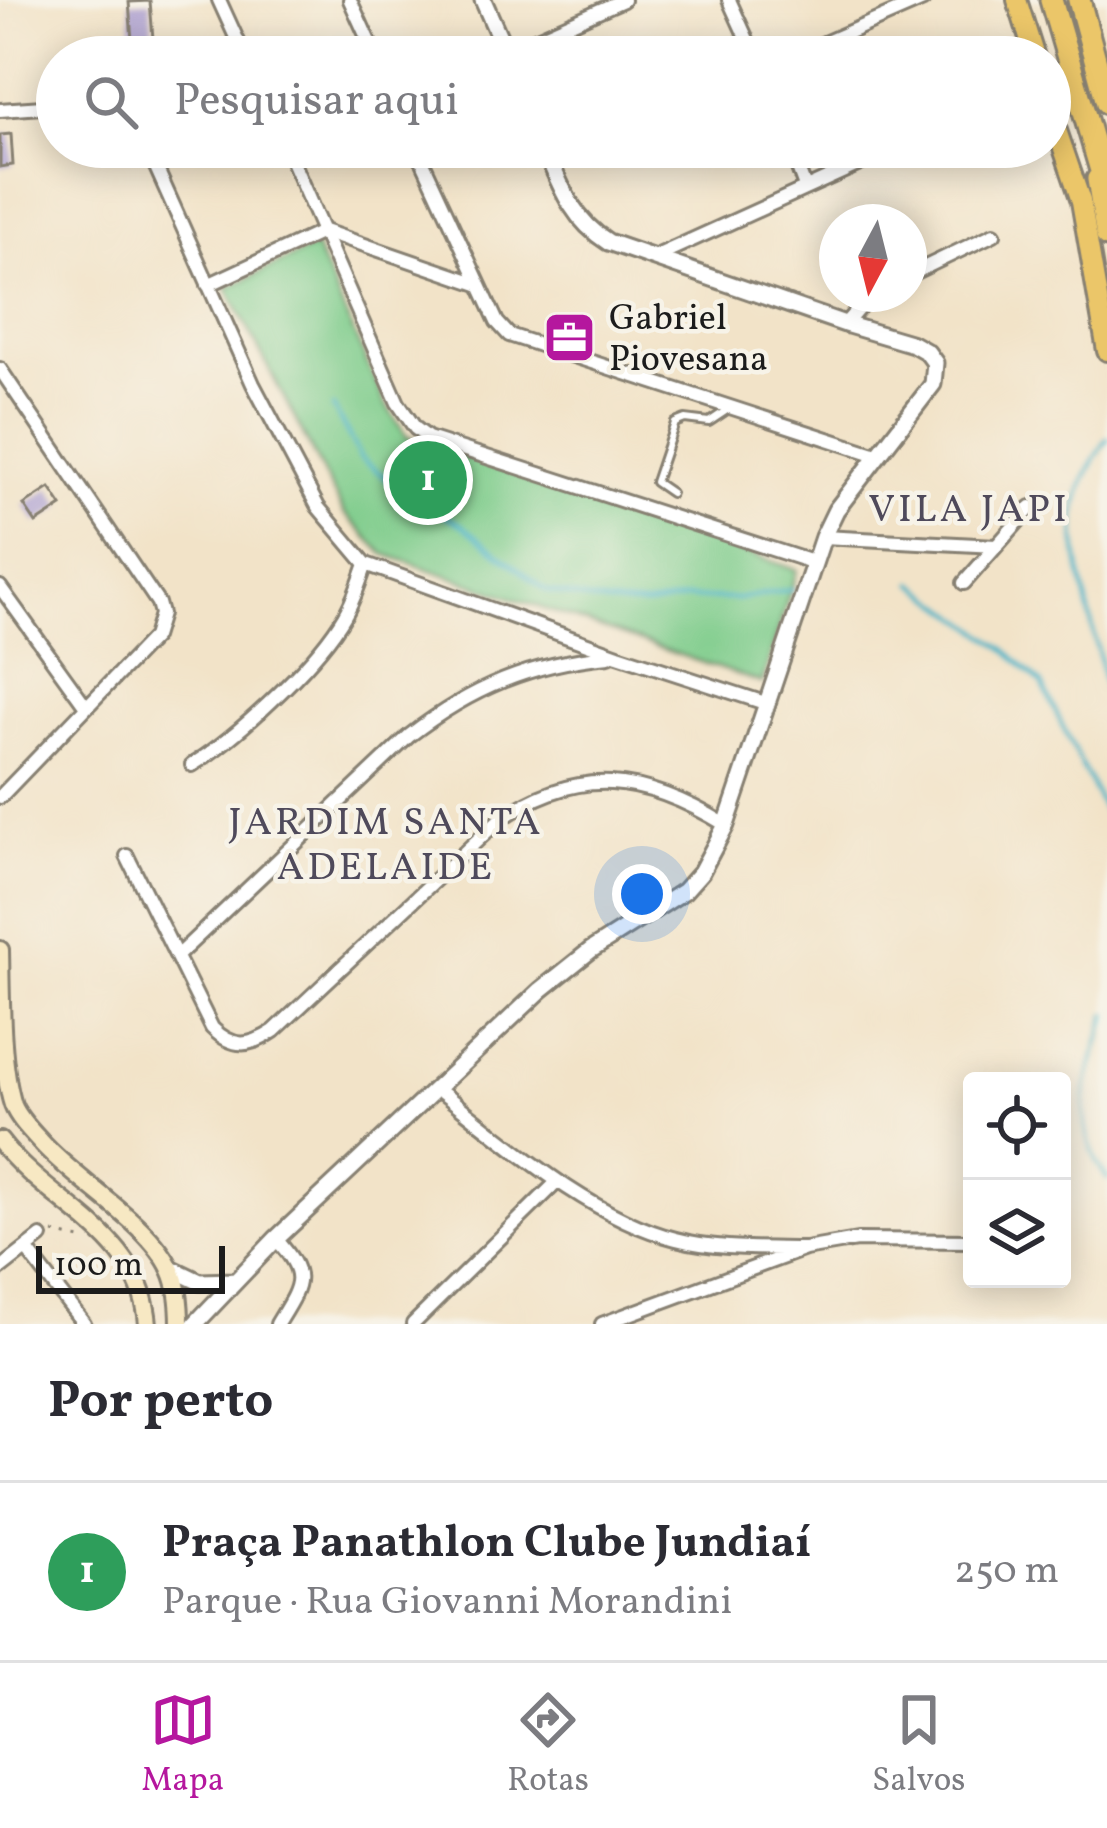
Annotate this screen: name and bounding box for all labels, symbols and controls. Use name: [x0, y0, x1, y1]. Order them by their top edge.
search box: [36, 36, 1071, 168]
icon: search: [78, 69, 144, 135]
text: Pesquisar aqui: [174, 71, 459, 134]
north arrow: [819, 204, 927, 312]
place label: Gabriel Piovesana: [609, 295, 768, 386]
office icon: Gabriel Piovesana: [542, 309, 598, 365]
pin: 1: [389, 435, 467, 525]
district label: VILA JAPI: [868, 484, 1070, 538]
district label: JARDIM SANTA ADELAIDE: [229, 797, 543, 896]
your location: [612, 864, 672, 924]
map controls: [963, 1072, 1071, 1288]
button: locate: [963, 1072, 1071, 1180]
button: layers: [963, 1180, 1071, 1288]
scale bar: [36, 1240, 225, 1293]
text: 100 m: [54, 1244, 143, 1290]
text: Por perto: [48, 1367, 273, 1438]
text: Praça Panathlon Clube Jundiaí: [162, 1513, 811, 1576]
text: 1: [79, 1545, 95, 1599]
text: 250 m: [954, 1545, 1059, 1599]
text: Parque · Rua Giovanni Morandini: [162, 1576, 732, 1630]
tab: Mapa: [142, 1687, 224, 1805]
tab: Rotas: [507, 1687, 589, 1805]
tab: Salvos: [872, 1687, 965, 1805]

